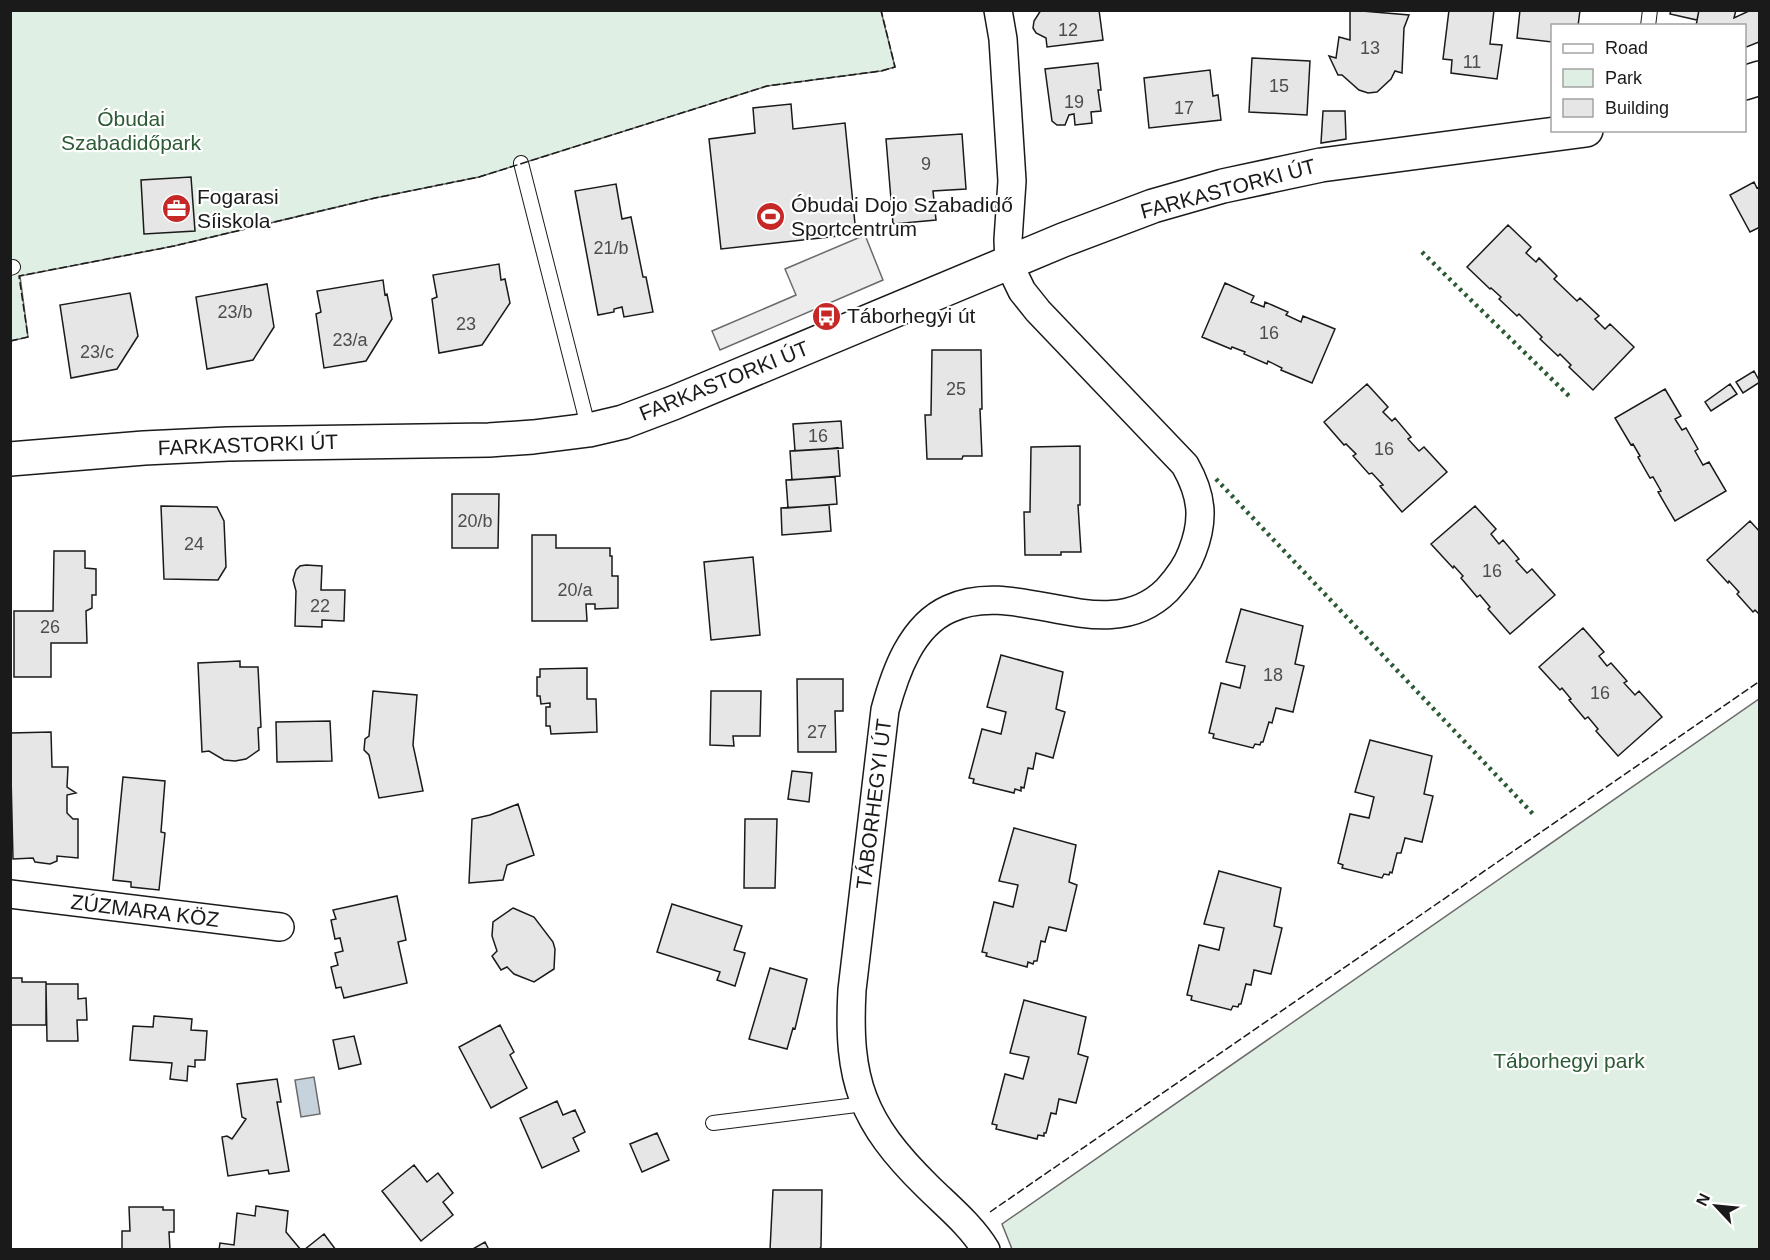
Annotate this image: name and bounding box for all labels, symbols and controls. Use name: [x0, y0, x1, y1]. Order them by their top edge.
house number: 12: [1058, 20, 1078, 40]
legend: [1551, 24, 1746, 132]
house number: 13: [1360, 38, 1380, 58]
text: Road: [1605, 38, 1648, 58]
house number: 11: [1463, 52, 1481, 72]
text: Park: [1605, 68, 1643, 88]
house number: 15: [1269, 76, 1289, 96]
house number: 19: [1064, 92, 1084, 112]
house number: 17: [1174, 98, 1194, 118]
text: Building: [1605, 98, 1669, 118]
park label: Óbudai Szabadidőpark: [61, 107, 202, 154]
house number: 9: [921, 154, 931, 174]
street label: FARKASTORKI ÚT: [1138, 154, 1318, 223]
place label: Fogarasi Síiskola: [197, 185, 279, 232]
office icon: Fogarasi Síiskola: [160, 193, 192, 225]
place label: Óbudai Dojo Szabadidő Sportcentrum: [791, 193, 1013, 240]
sports icon: Óbudai Dojo Szabadidő Sportcentrum: [754, 201, 786, 233]
house number: 21/b: [593, 238, 629, 258]
bus stop icon: Táborhegyi út: [810, 300, 842, 332]
house number: 23/b: [217, 302, 253, 322]
place label: Táborhegyi út: [847, 304, 976, 327]
house number: 23: [456, 314, 476, 334]
house number: 16: [1259, 323, 1279, 343]
house number: 23/a: [332, 330, 368, 350]
street label: FARKASTORKI ÚT: [636, 336, 812, 425]
house number: 23/c: [80, 342, 114, 362]
house number: 25: [946, 379, 966, 399]
house number: 16: [808, 426, 828, 446]
street label: FARKASTORKI ÚT: [157, 430, 339, 459]
house number: 16: [1374, 439, 1394, 459]
house number: 20/b: [457, 511, 493, 531]
house number: 24: [184, 534, 204, 554]
house number: 16: [1482, 561, 1502, 581]
house number: 20/a: [557, 580, 593, 600]
house number: 22: [310, 596, 330, 616]
house number: 26: [40, 617, 60, 637]
house number: 18: [1263, 665, 1283, 685]
house number: 16: [1590, 683, 1610, 703]
street label: TÁBORHEGYI ÚT: [852, 717, 895, 890]
house number: 27: [807, 722, 827, 742]
street label: ZÚZMARA KÖZ: [70, 890, 221, 931]
park label: Táborhegyi park: [1493, 1049, 1645, 1072]
north arrow: [1686, 1176, 1746, 1236]
text: N: [1693, 1191, 1713, 1209]

